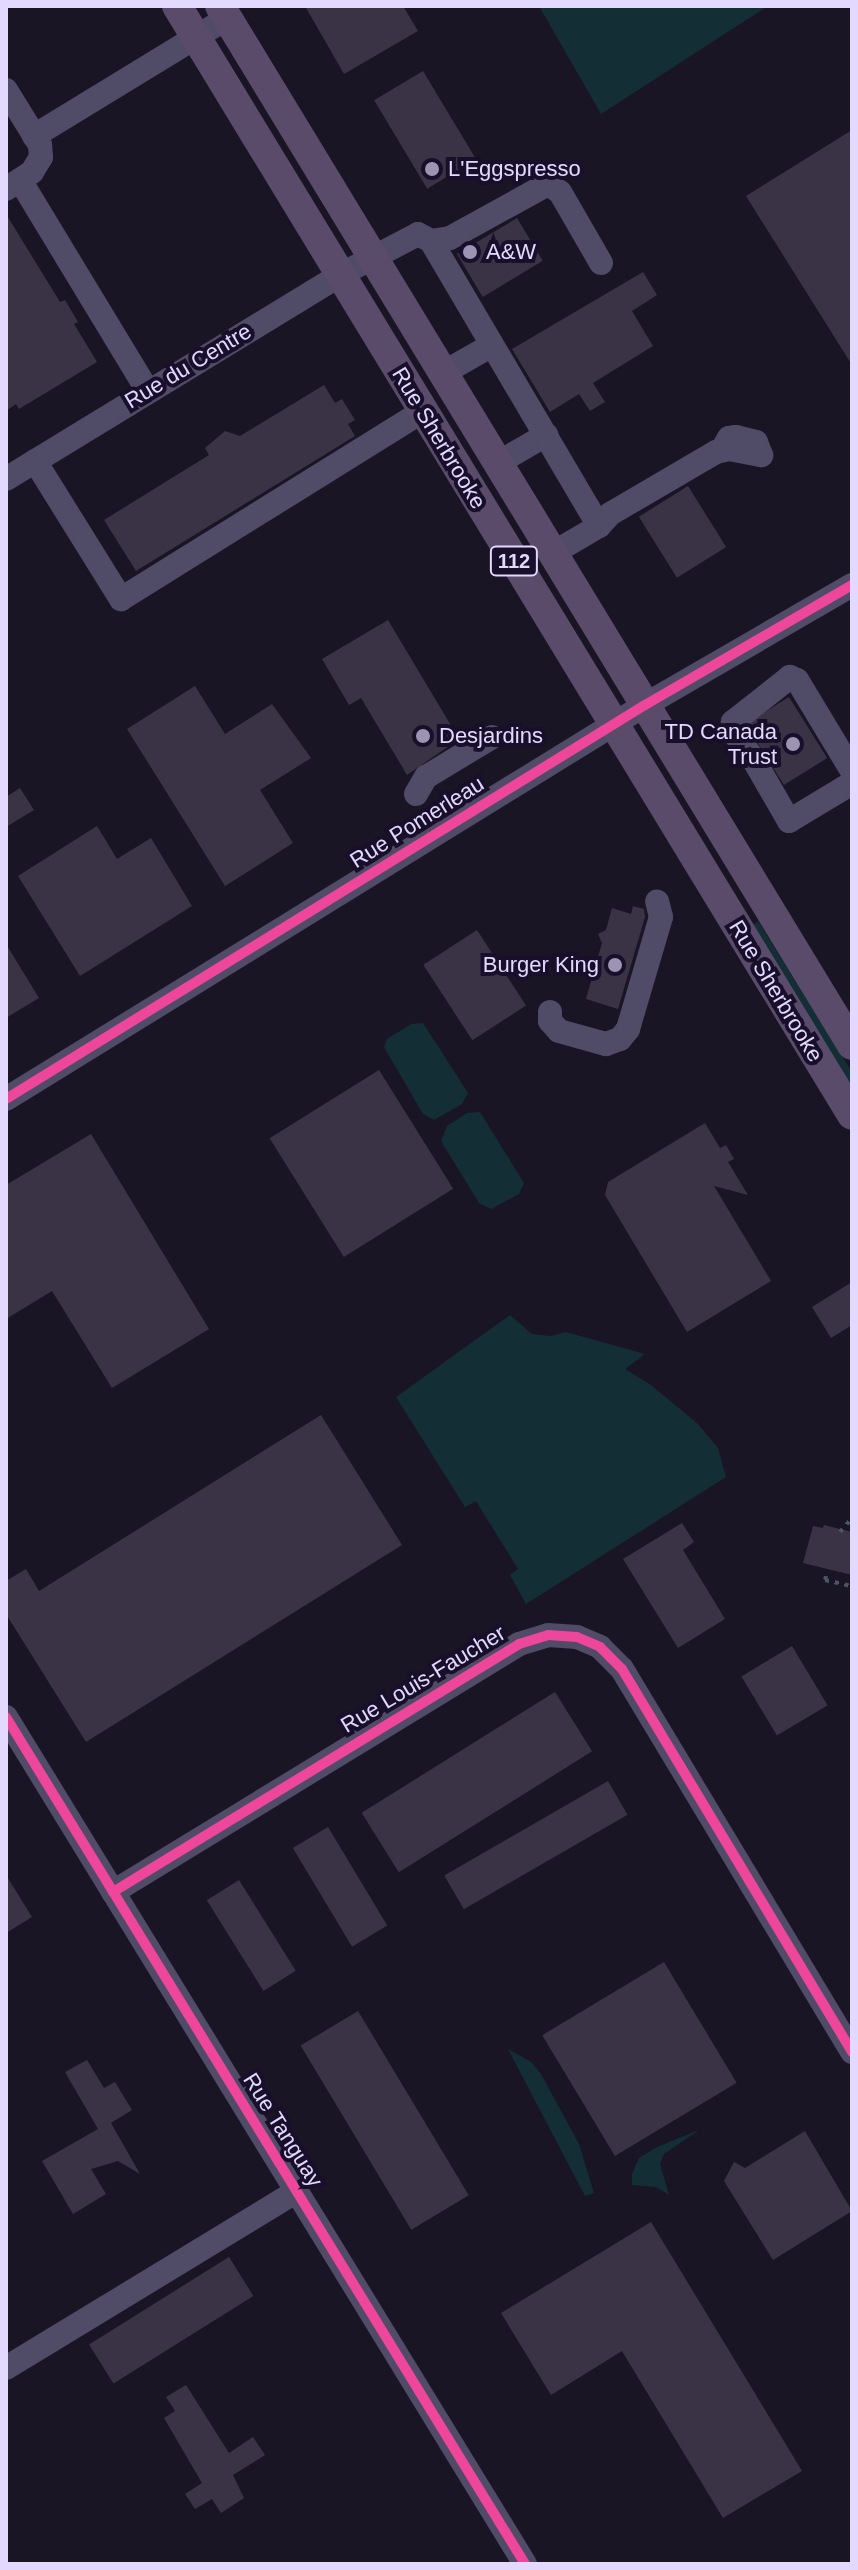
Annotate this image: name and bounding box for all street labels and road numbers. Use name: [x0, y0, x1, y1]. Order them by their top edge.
street label: Rue du Centre: [120, 318, 256, 414]
street label: Rue Sherbrooke: [386, 363, 492, 513]
road number: 112: [488, 545, 540, 577]
street label: Rue Pomerleau: [345, 770, 489, 874]
street label: Rue Sherbrooke: [723, 916, 829, 1066]
street label: Rue Louis-Faucher: [336, 1620, 510, 1738]
street label: Rue Tanguay: [237, 2068, 329, 2192]

